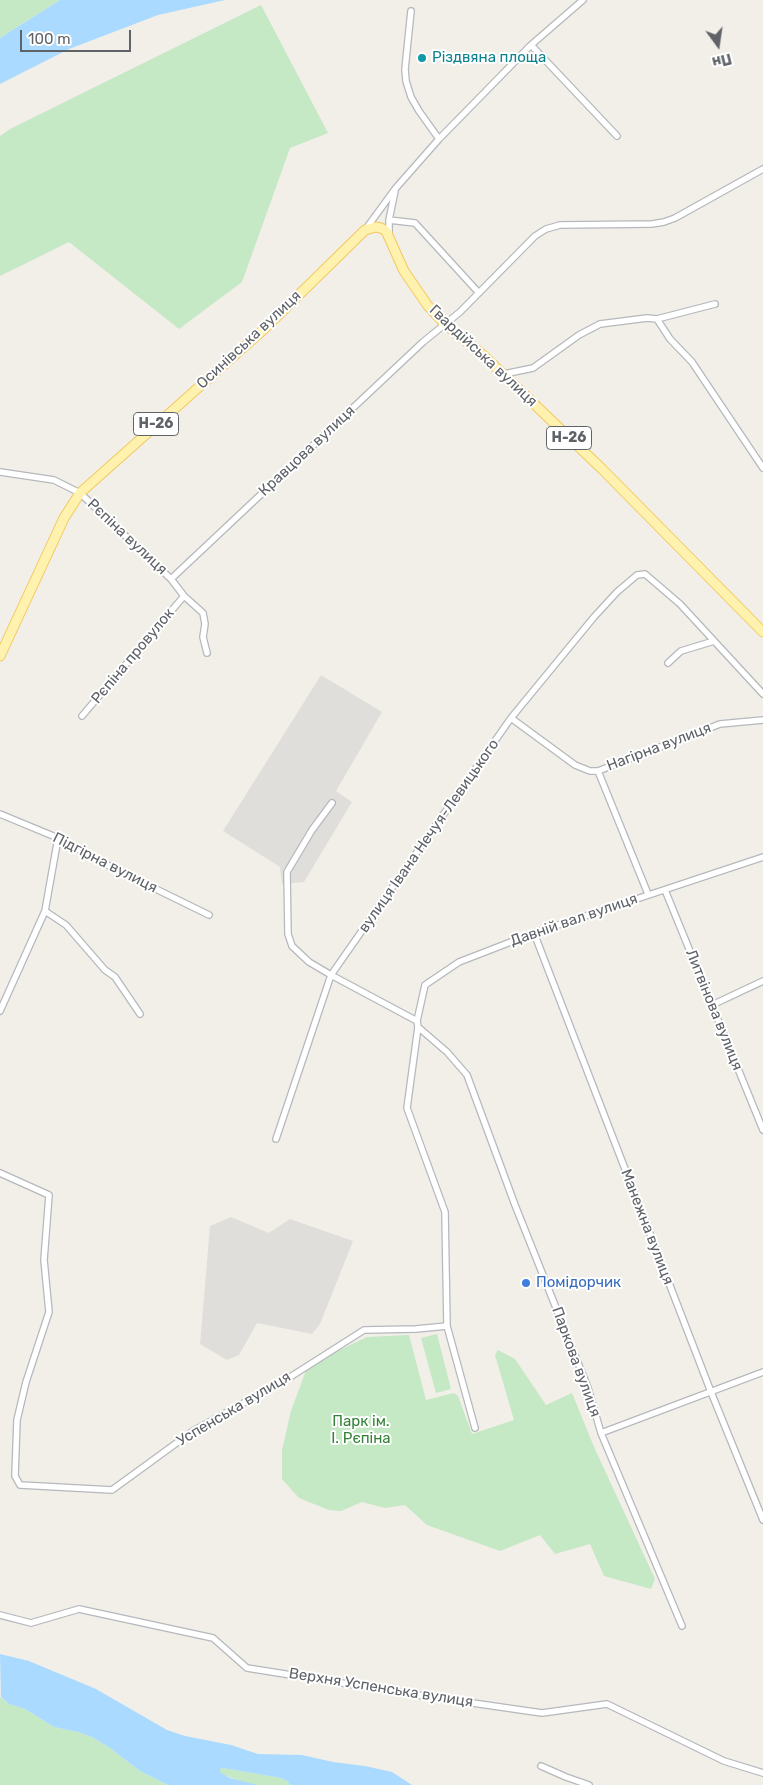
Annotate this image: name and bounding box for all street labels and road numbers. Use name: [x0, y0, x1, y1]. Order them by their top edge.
street label: Осинівська вулиця: [193, 287, 305, 393]
street label: Гвардійська вулиця: [425, 301, 541, 411]
street label: Кравцова вулиця: [255, 402, 359, 500]
road number: Н-26: [134, 412, 178, 436]
road number: Н-26: [546, 426, 592, 449]
street label: Рєпіна вулиця: [83, 495, 171, 579]
street label: Рєпіна провулок: [88, 604, 178, 708]
street label: Нагірна вулиця: [604, 719, 714, 775]
street label: вулиця Івана Нечуя-Левицького: [355, 736, 503, 936]
street label: Підгірна вулиця: [50, 829, 160, 897]
street label: Давній вал вулиця: [508, 890, 640, 950]
street label: Литвінова вулиця: [681, 947, 747, 1073]
street label: Манежна вулиця: [617, 1167, 677, 1287]
street label: Паркова вулиця: [548, 1304, 604, 1420]
street label: Успенська вулиця: [174, 1368, 294, 1450]
street label: Верхня Успенська вулиця: [288, 1665, 474, 1711]

